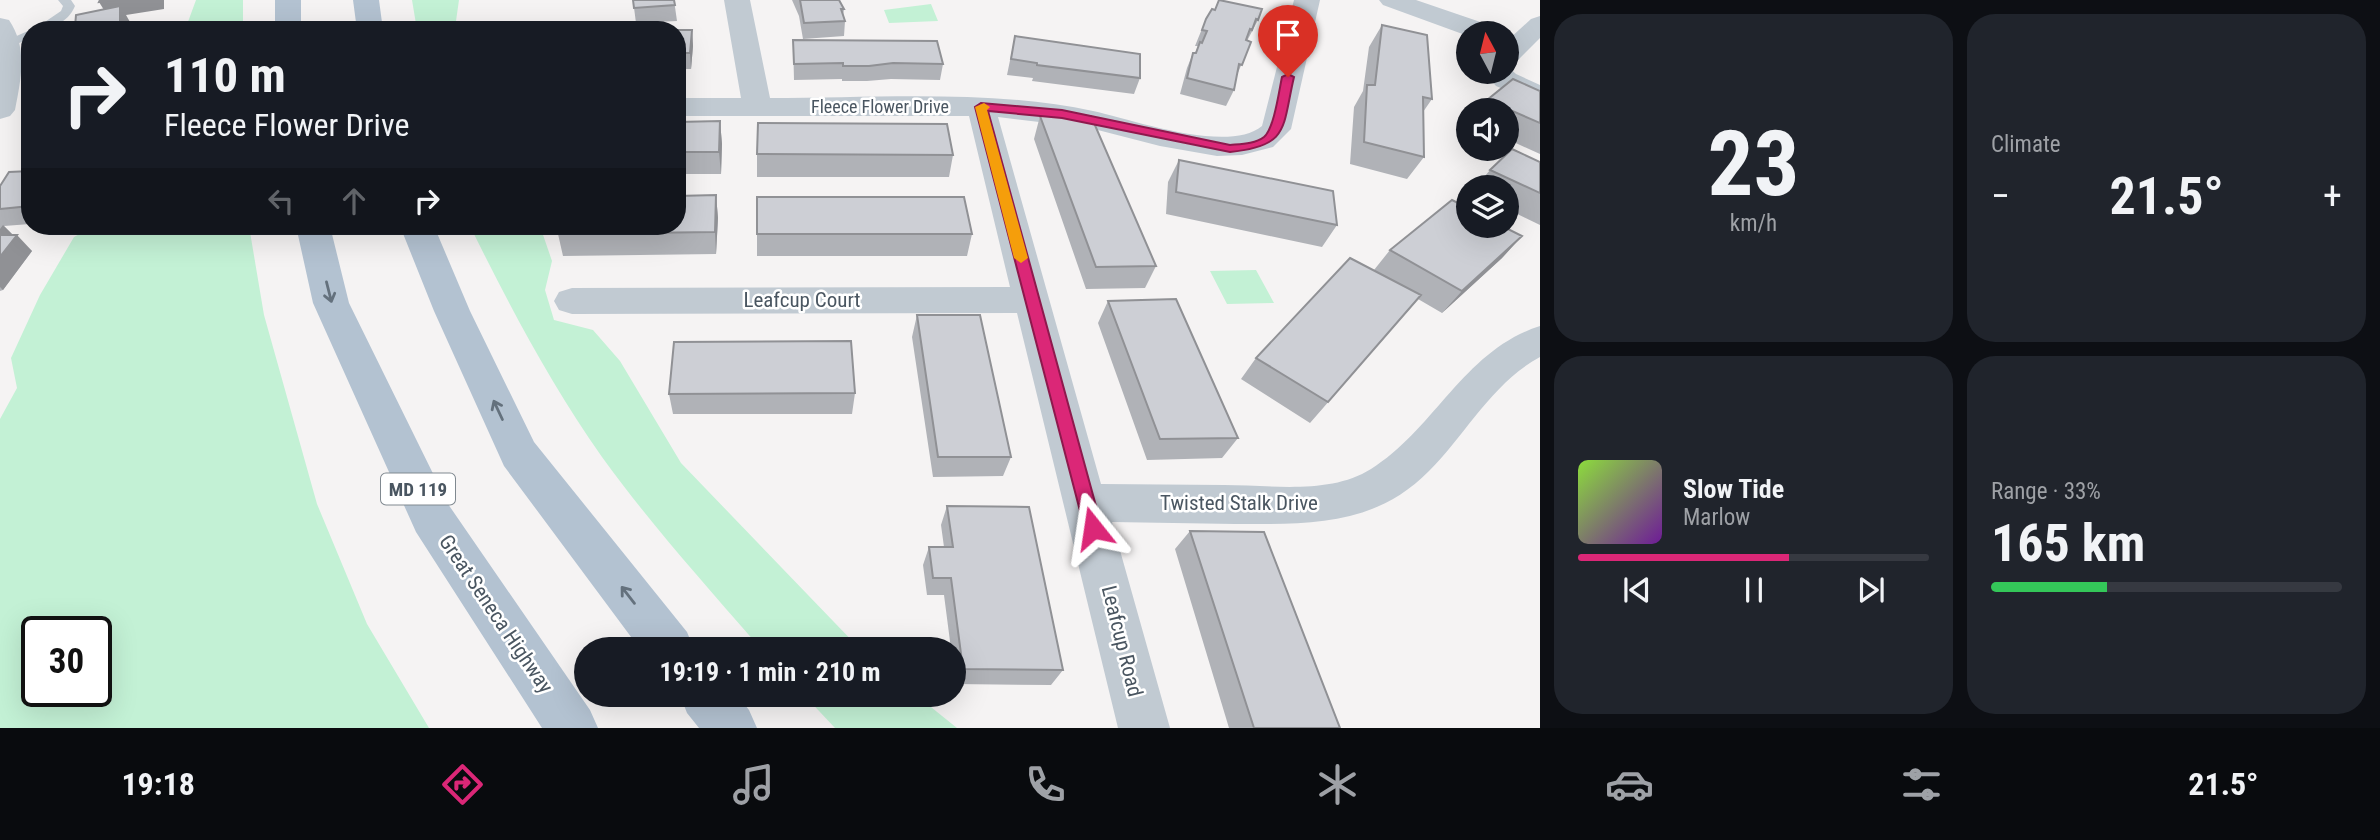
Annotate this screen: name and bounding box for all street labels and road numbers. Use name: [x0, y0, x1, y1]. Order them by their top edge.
street label: Fleece Flower Drive: [811, 96, 949, 117]
street label: Leafcup Court: [743, 288, 861, 312]
road number: MD 119: [381, 474, 455, 504]
street label: Twisted Stalk Drive: [1160, 491, 1318, 515]
street label: Great Seneca Highway: [434, 530, 558, 698]
street label: Leafcup Road: [1097, 583, 1147, 699]

